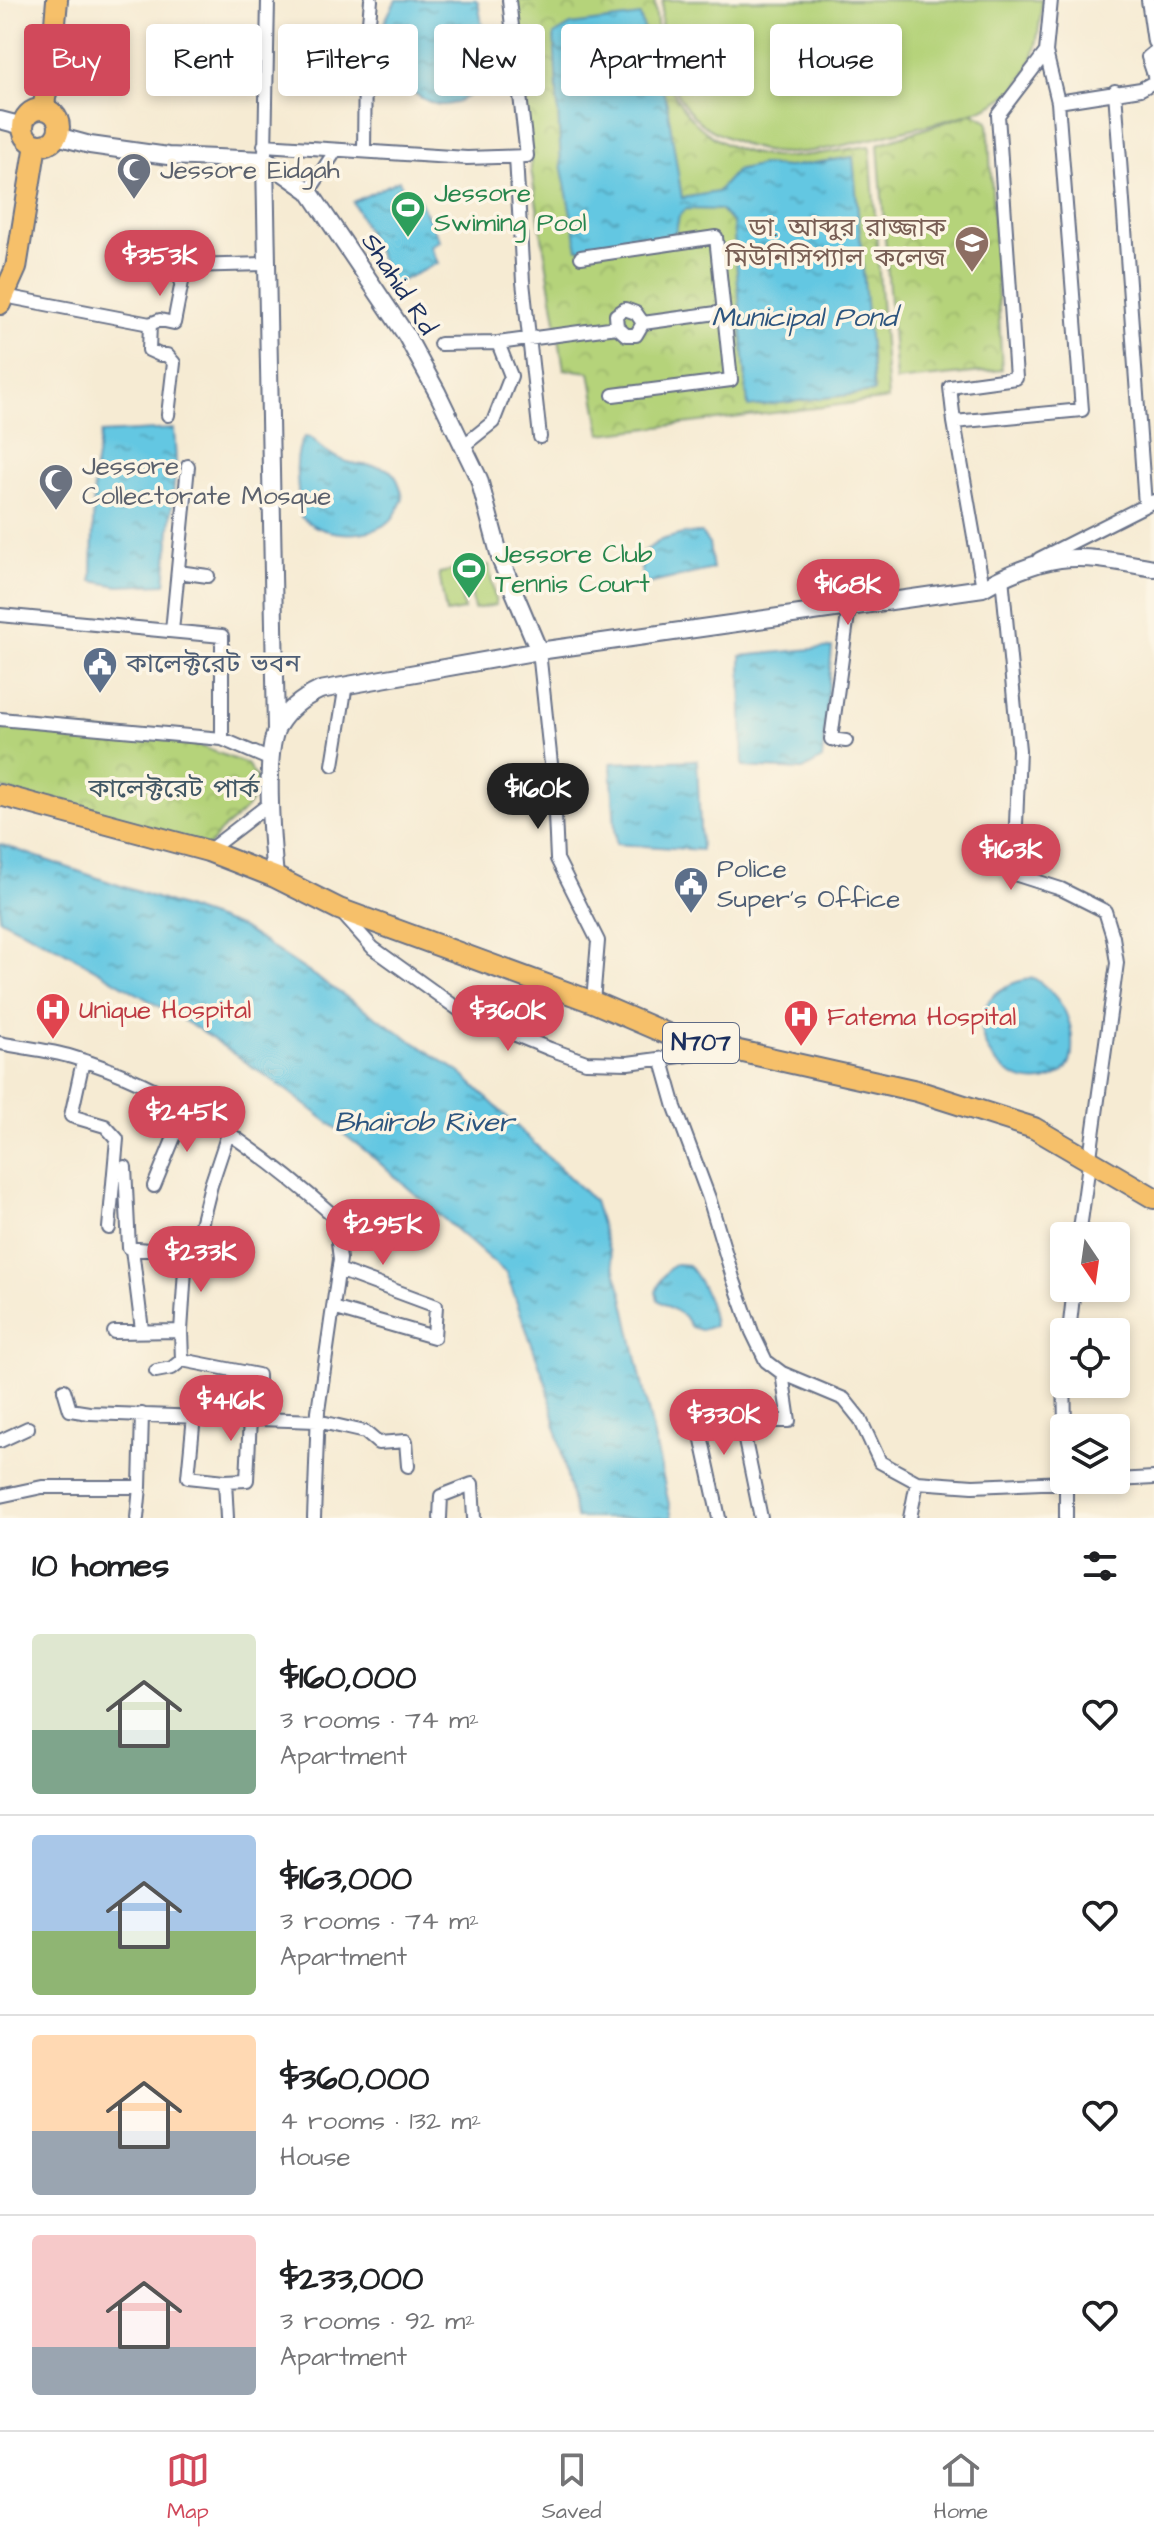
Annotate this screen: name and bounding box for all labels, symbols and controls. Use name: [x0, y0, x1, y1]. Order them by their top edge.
chip: Buy: [24, 24, 130, 96]
chip: Rent: [146, 24, 262, 96]
chip: Filters: [278, 24, 418, 96]
chip: New: [434, 24, 545, 96]
chip: Apartment: [561, 24, 754, 96]
chip: House: [770, 24, 902, 96]
mosque icon: Jessore Eidgah: [115, 151, 153, 201]
place label: Jessore Eidgah: [160, 152, 340, 190]
place label: Jessore Swiming Pool: [434, 175, 587, 243]
sports icon: Jessore Swiming Pool: [389, 189, 427, 239]
place label: ডা. আব্দুর রাজ্জাক মিউনিসিপ্যাল কলেজ: [724, 210, 947, 276]
school or university icon: ডা. আব্দুর রাজ্জাক মিউনিসিপ্যাল কলেজ: [953, 224, 991, 274]
street label: Shahid Rd: [353, 226, 445, 342]
pin: $353K: [104, 230, 216, 298]
text: $353K: [122, 238, 198, 274]
water label: Municipal Pond: [712, 298, 902, 337]
place label: Jessore Collectorate Mosque: [82, 448, 331, 514]
mosque icon: Jessore Collectorate Mosque: [37, 462, 75, 512]
place label: Jessore Club Tennis Court: [495, 536, 653, 602]
sports icon: Jessore Club Tennis Court: [450, 550, 488, 600]
pin: $168K: [792, 559, 904, 627]
text: $168K: [815, 567, 881, 603]
public building icon: কালেক্টরেট ভবন: [81, 645, 119, 695]
place label: কালেক্টরেট ভবন: [125, 646, 300, 682]
pin: $160K: [482, 763, 594, 831]
park label: কালেক্টরেট পার্ক: [87, 771, 261, 807]
text: $160K: [505, 771, 571, 807]
pin: $163K: [955, 824, 1067, 892]
text: $163K: [979, 832, 1043, 868]
place label: Police Super's Office: [717, 851, 900, 917]
public building icon: Police Super's Office: [672, 865, 710, 915]
pin: $360K: [452, 985, 564, 1053]
hospital icon: Unique Hospital: [34, 991, 72, 1041]
place label: Unique Hospital: [79, 992, 251, 1028]
text: $360K: [470, 993, 546, 1029]
hospital icon: Fatema Hospital: [782, 998, 820, 1048]
place label: Fatema Hospital: [827, 999, 1016, 1035]
road number: N707: [663, 1023, 739, 1063]
pin: $245K: [131, 1086, 243, 1154]
text: $245K: [146, 1094, 228, 1130]
water label: Bhairob River: [334, 1103, 516, 1142]
pin: $295K: [327, 1199, 439, 1267]
text: $295K: [344, 1207, 422, 1243]
north arrow: [1050, 1222, 1130, 1302]
map controls: [1050, 1222, 1130, 1494]
pin: $233K: [145, 1226, 257, 1294]
text: $233K: [165, 1234, 237, 1270]
button: locate: [1050, 1318, 1130, 1398]
pin: $416K: [175, 1375, 287, 1443]
text: $416K: [197, 1383, 265, 1419]
pin: $330K: [668, 1389, 780, 1457]
text: $330K: [687, 1397, 761, 1433]
button: layers: [1050, 1414, 1130, 1494]
text: 10 homes: [32, 1542, 169, 1590]
icon: filters: [1078, 1544, 1122, 1588]
text: $160,000: [280, 1654, 416, 1702]
icon: home: [96, 1666, 192, 1762]
icon: heart: [1078, 1692, 1122, 1736]
text: 3 rooms · 74 m²: [280, 1702, 479, 1738]
text: Apartment: [280, 1738, 407, 1774]
text: $163,000: [280, 1855, 412, 1903]
icon: home: [96, 1867, 192, 1963]
icon: heart: [1078, 1893, 1122, 1937]
text: 3 rooms · 74 m²: [280, 1903, 479, 1939]
text: Apartment: [280, 1939, 407, 1975]
text: $360,000: [280, 2055, 429, 2103]
icon: home: [96, 2067, 192, 2163]
icon: heart: [1078, 2093, 1122, 2137]
text: 4 rooms · 132 m²: [280, 2103, 481, 2139]
text: House: [280, 2139, 351, 2175]
text: $233,000: [280, 2255, 423, 2303]
icon: home: [96, 2267, 192, 2363]
icon: heart: [1078, 2293, 1122, 2337]
text: 3 rooms · 92 m²: [280, 2303, 475, 2339]
text: Apartment: [280, 2339, 407, 2375]
tab: Map: [166, 2448, 210, 2527]
tab: Saved: [542, 2448, 602, 2527]
tab: Home: [933, 2448, 988, 2527]

